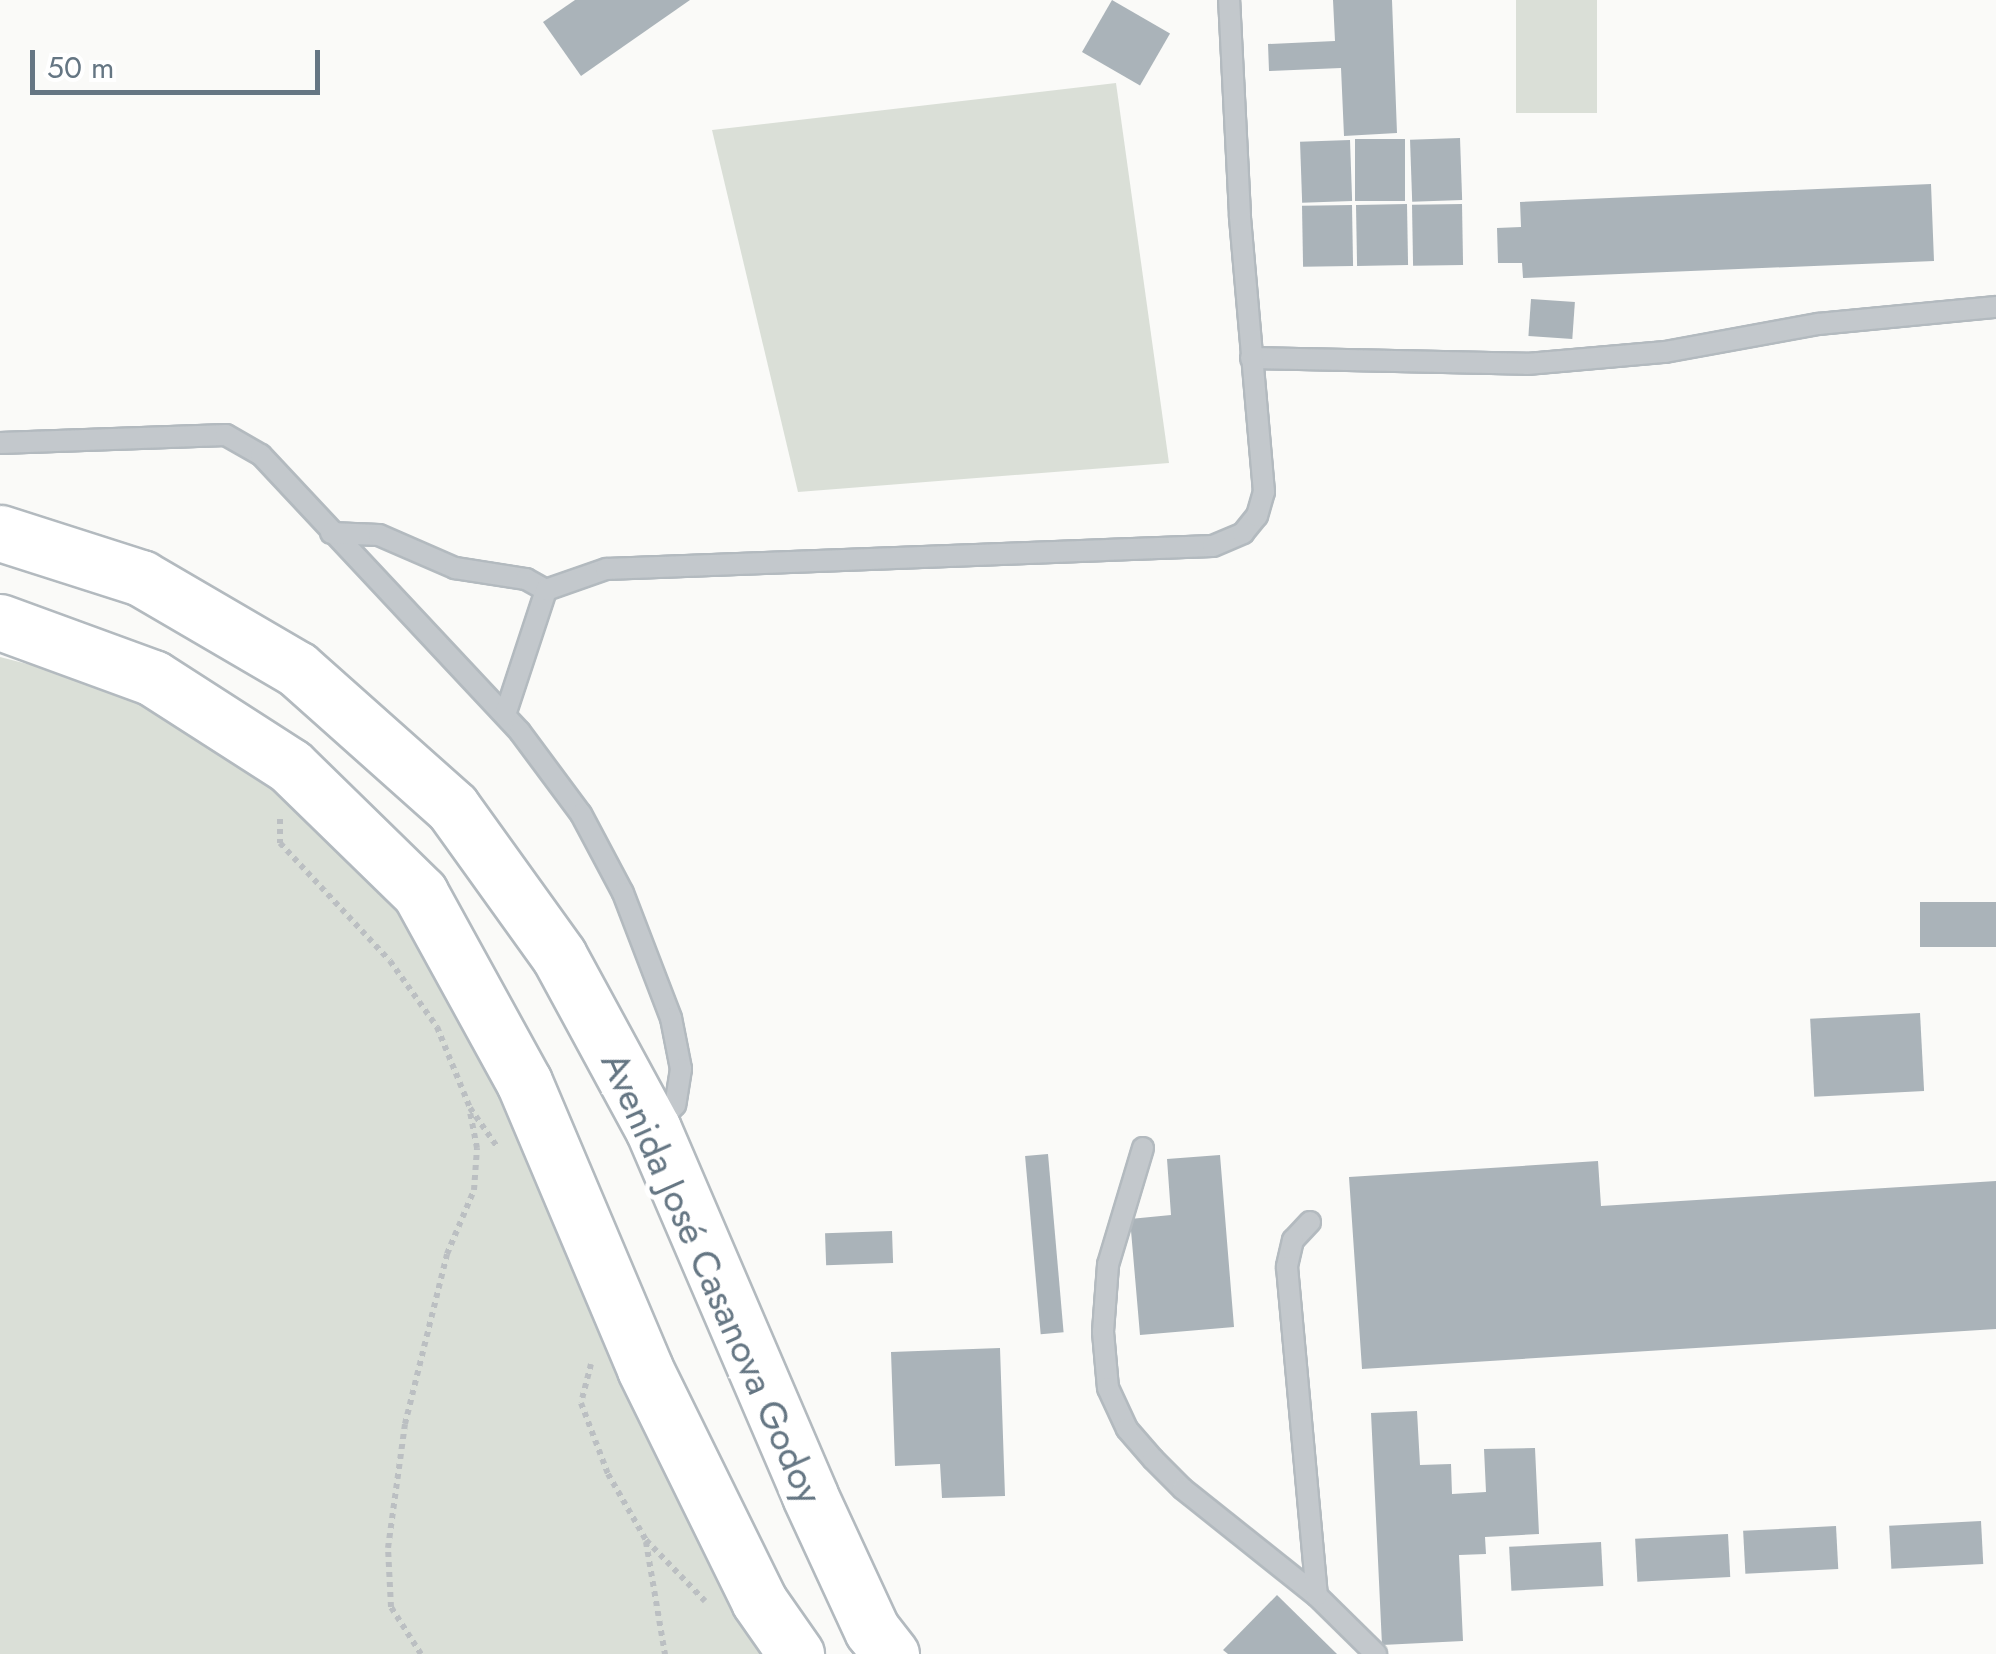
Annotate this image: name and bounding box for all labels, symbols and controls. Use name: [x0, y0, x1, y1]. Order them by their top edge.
scale bar: [35, 30, 325, 92]
text: 50 m: [47, 46, 114, 89]
street label: Avenida José Casanova Godoy: [592, 1045, 832, 1511]

